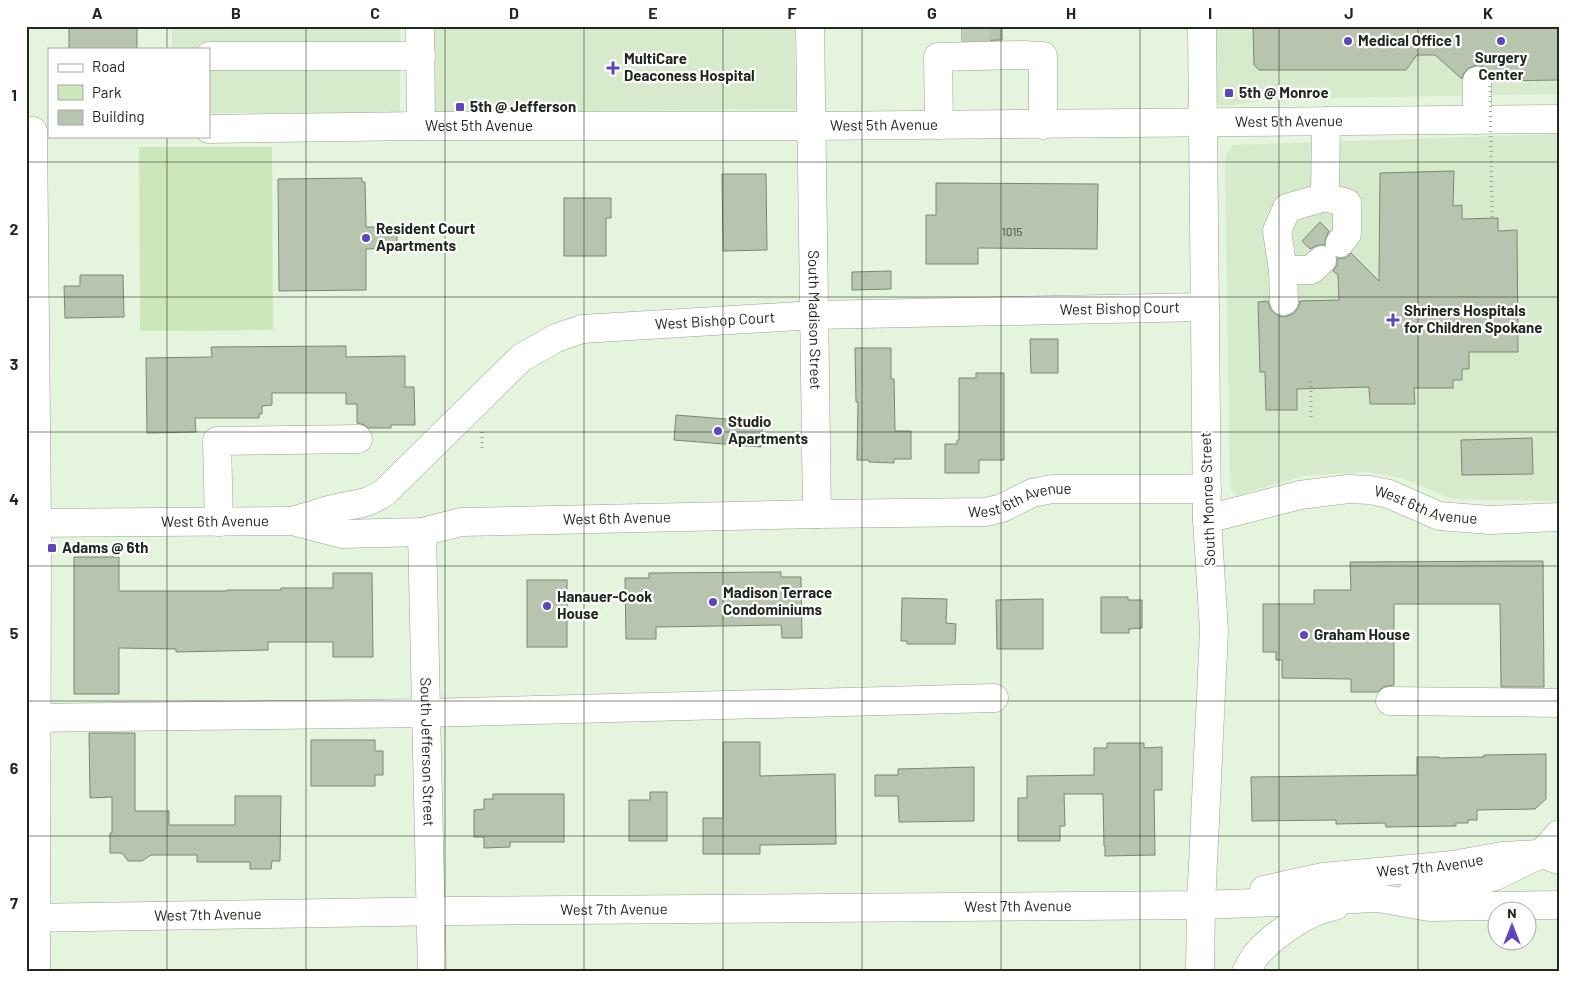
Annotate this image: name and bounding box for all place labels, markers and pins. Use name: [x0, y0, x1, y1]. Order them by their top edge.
place label: Medical Office 1: [1358, 31, 1460, 49]
marker: Medical Office 1: [1342, 35, 1354, 47]
marker: Surgery Center: [1495, 35, 1507, 47]
place label: Surgery Center: [1475, 48, 1528, 83]
place label: MultiCare Deaconess Hospital: [624, 49, 755, 84]
marker: MultiCare Deaconess Hospital: [606, 61, 620, 75]
place label: 5th @ Monroe: [1239, 83, 1329, 101]
marker: 5th @ Monroe: [1223, 87, 1235, 99]
place label: 5th @ Jefferson: [470, 97, 576, 115]
marker: 5th @ Jefferson: [454, 101, 466, 113]
place label: Resident Court Apartments: [376, 219, 476, 254]
marker: Resident Court Apartments: [360, 232, 372, 244]
place label: Shriners Hospitals for Children Spokane: [1404, 301, 1542, 336]
marker: Shriners Hospitals for Children Spokane: [1386, 313, 1400, 327]
place label: Studio Apartments: [728, 412, 809, 447]
marker: Studio Apartments: [712, 425, 724, 437]
place label: Adams @ 6th: [62, 538, 149, 556]
marker: Adams @ 6th: [46, 542, 58, 554]
place label: Madison Terrace Condominiums: [723, 583, 832, 618]
place label: Hanauer-Cook House: [557, 587, 652, 622]
marker: Madison Terrace Condominiums: [707, 596, 719, 608]
marker: Hanauer-Cook House: [541, 600, 553, 612]
place label: Graham House: [1314, 625, 1410, 643]
marker: Graham House: [1298, 629, 1310, 641]

